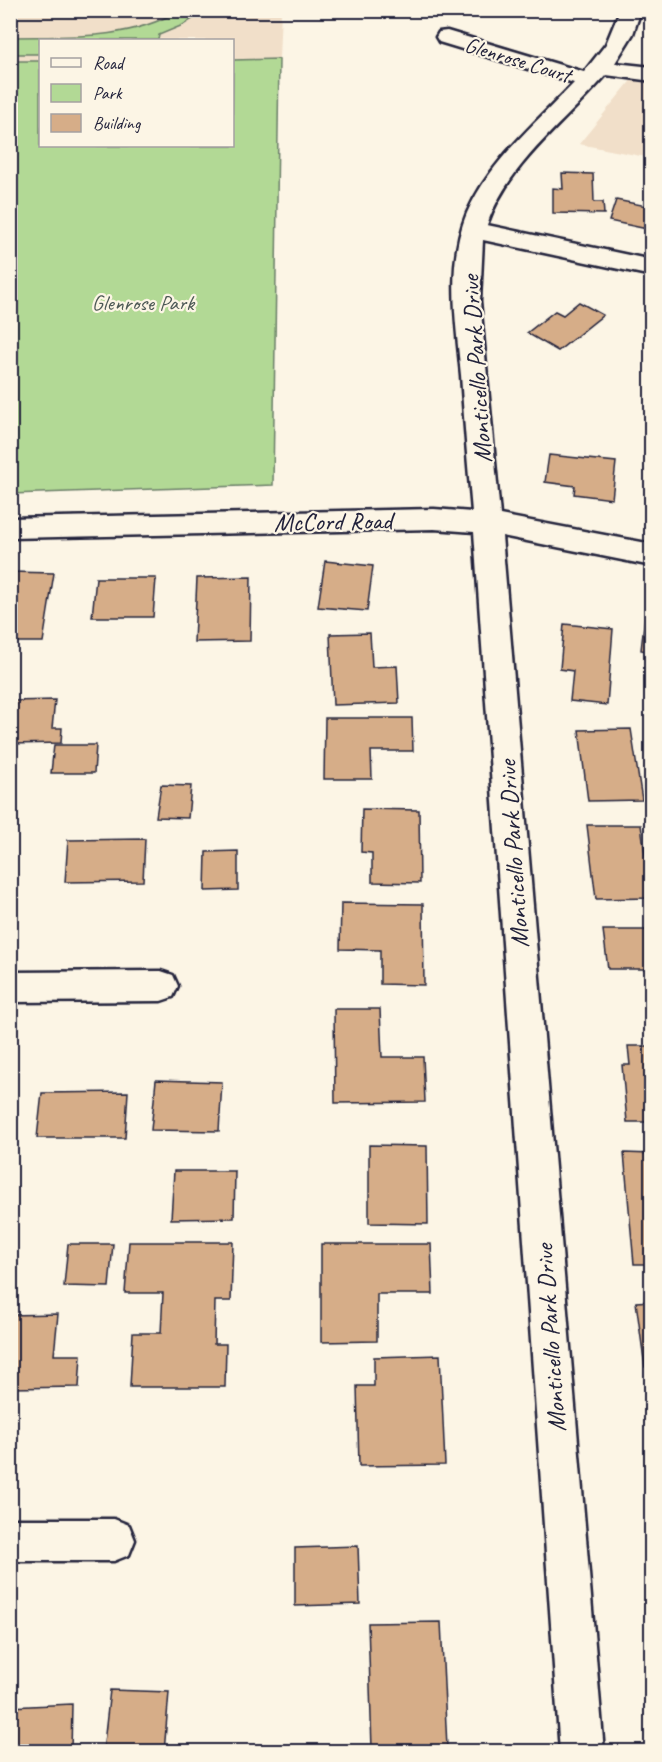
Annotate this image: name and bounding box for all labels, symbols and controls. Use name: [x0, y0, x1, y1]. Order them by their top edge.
street label: Glenrose Court: [462, 31, 576, 90]
legend: [39, 39, 234, 147]
text: Road: [93, 52, 126, 74]
text: Park: [93, 82, 123, 104]
text: Building: [93, 112, 142, 134]
street label: Monticello Park Drive: [453, 271, 500, 464]
park label: Glenrose Park: [92, 289, 196, 317]
street label: McCord Road: [274, 504, 396, 539]
street label: Monticello Park Drive: [490, 756, 537, 949]
street label: Monticello Park Drive: [527, 1240, 574, 1433]

